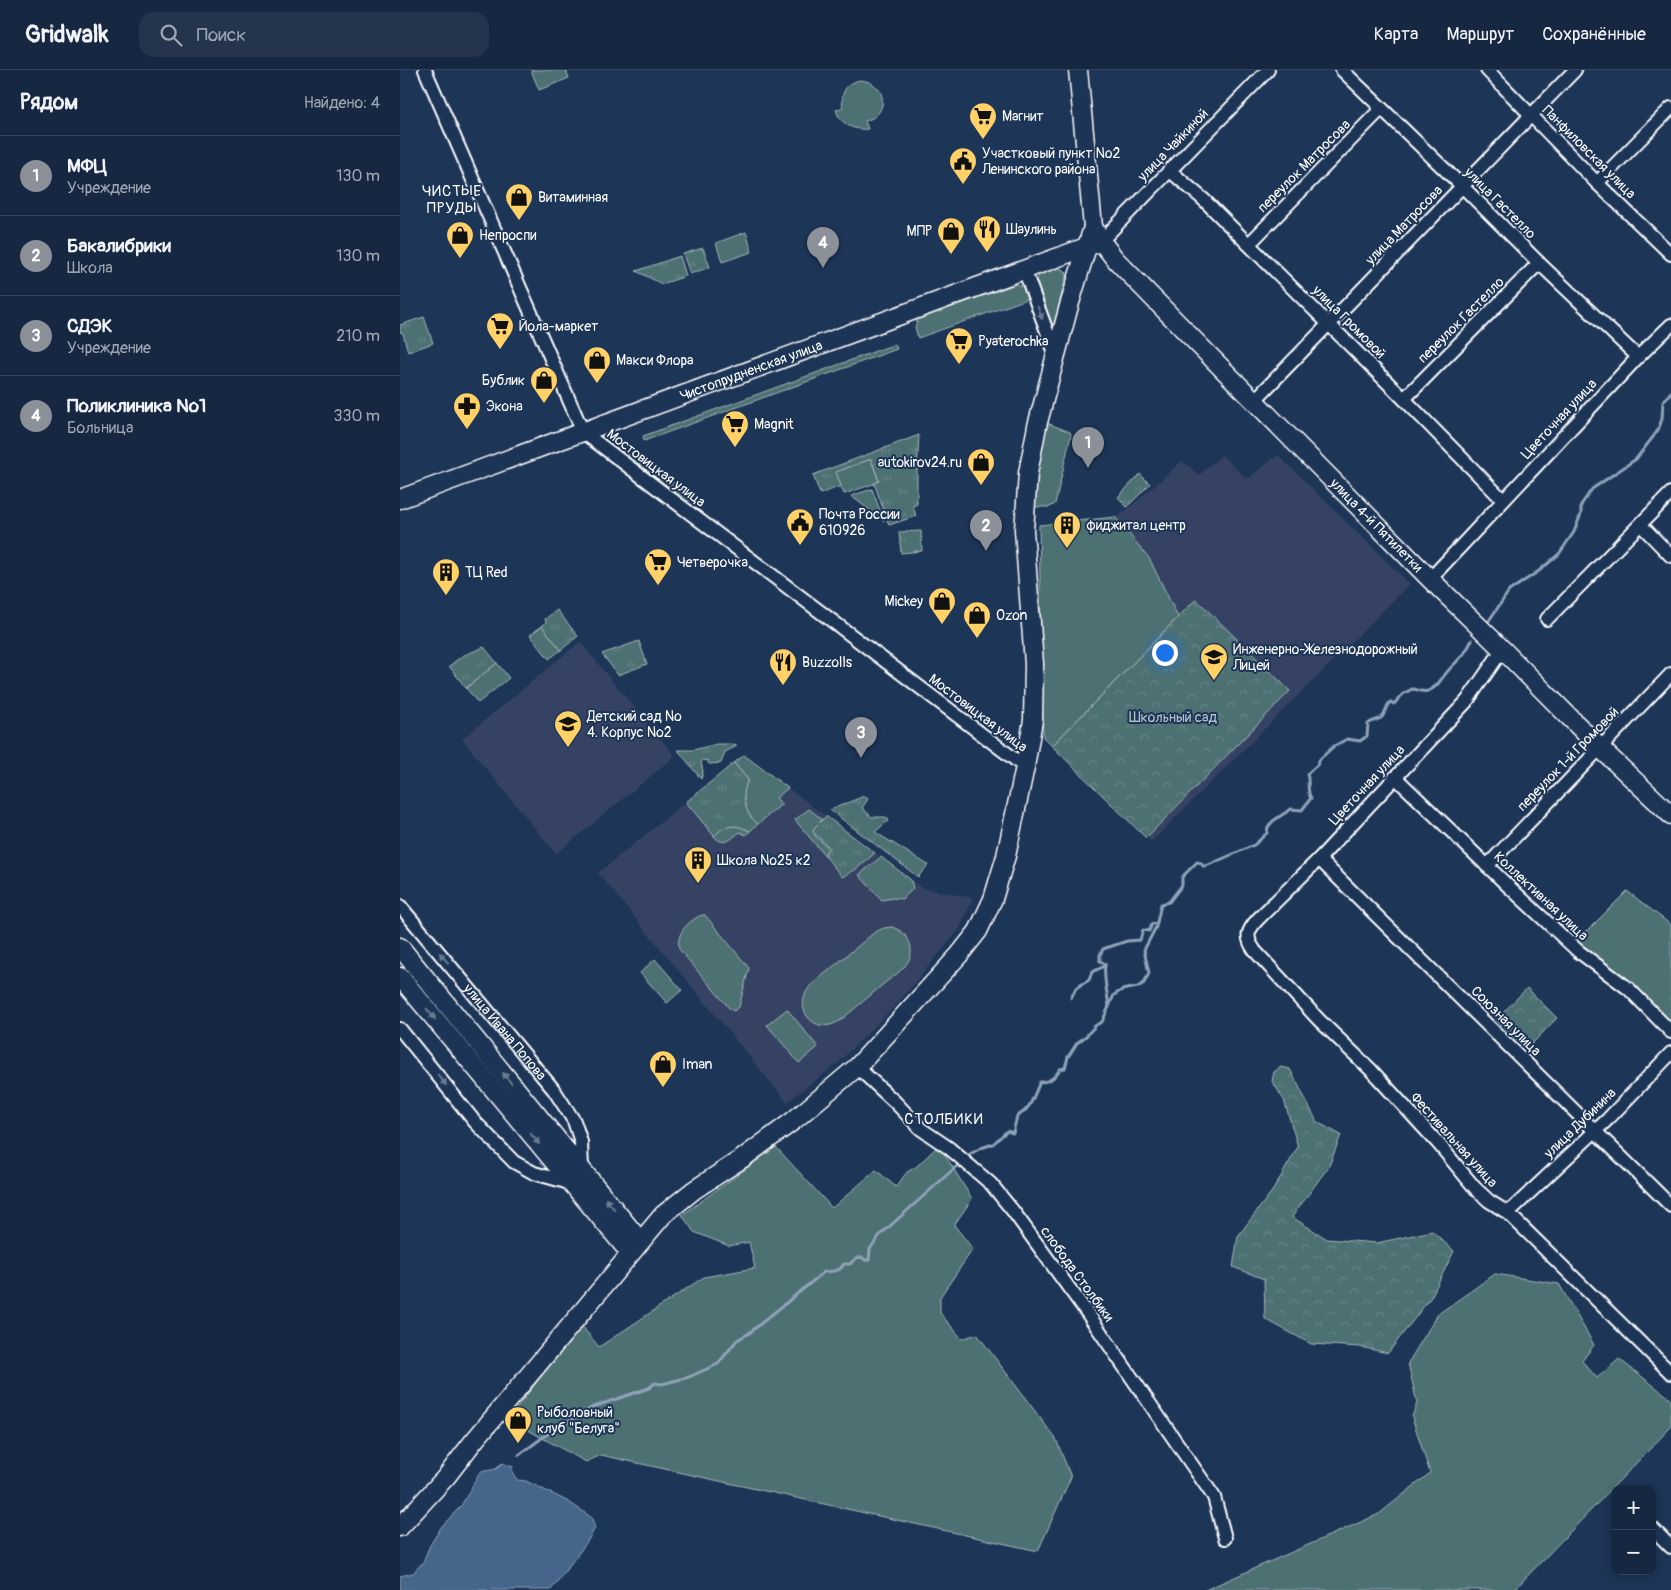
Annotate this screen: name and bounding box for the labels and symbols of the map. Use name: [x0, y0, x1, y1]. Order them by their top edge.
supermarket icon: Магнит: [968, 101, 998, 140]
street label: Панфиловская улица: [1539, 102, 1639, 202]
street label: улица Чайкиной: [1133, 105, 1212, 186]
place label: Магнит: [1002, 108, 1044, 125]
street label: переулок Матросова: [1254, 116, 1354, 216]
place label: Участковый пункт №2 Ленинского района: [981, 145, 1121, 178]
public building icon: Участковый пункт №2 Ленинского района: [948, 146, 978, 185]
street label: улица Гастелло: [1460, 163, 1540, 243]
district label: ЧИСТЫЕ ПРУДЫ: [422, 182, 482, 218]
shop icon: Витаминная: [504, 182, 534, 221]
street label: улица Матросова: [1361, 182, 1446, 269]
place label: Витаминная: [538, 189, 608, 206]
restaurant icon: Шаулинь: [972, 214, 1002, 253]
shop icon: МПР: [936, 216, 966, 255]
shop icon: Непроспи: [445, 220, 475, 259]
place label: Шаулинь: [1006, 221, 1057, 238]
place label: МПР: [907, 223, 932, 240]
place label: Непроспи: [479, 227, 536, 244]
pin: 4: [807, 227, 839, 268]
street label: переулок Гастелло: [1414, 273, 1508, 367]
street label: улица Громовой: [1308, 281, 1389, 362]
one-way arrow: [1036, 306, 1044, 321]
supermarket icon: Йола-маркет: [485, 311, 515, 350]
place label: Йола-маркет: [519, 318, 598, 335]
supermarket icon: Pyaterochka: [944, 326, 974, 365]
place label: Pyaterochka: [978, 333, 1049, 350]
street label: Чистопрудненская улица: [677, 336, 825, 404]
shop icon: Макси Флора: [582, 345, 612, 384]
place label: Макси Флора: [616, 352, 694, 369]
shop icon: Бублик: [529, 365, 559, 404]
place label: Бублик: [482, 372, 525, 389]
street label: Цветочная улица: [1518, 375, 1600, 463]
pharmacy icon: Экона: [452, 391, 482, 430]
place label: Экона: [486, 398, 523, 415]
supermarket icon: Magnit: [720, 409, 750, 448]
place label: Magnit: [754, 416, 794, 433]
street label: Мостовицкая улица: [603, 425, 709, 511]
pin: 1: [1072, 427, 1104, 468]
shop icon: autokirov24.ru: [966, 447, 996, 486]
place label: autokirov24.ru: [878, 454, 962, 471]
street label: улица 4-й Пятилетки: [1326, 474, 1427, 575]
place label: Почта России 610926: [819, 506, 900, 539]
public building icon: Почта России 610926: [785, 507, 815, 546]
pin: 2: [970, 510, 1002, 551]
building icon: фиджитал центр: [1052, 510, 1082, 549]
place label: фиджитал центр: [1086, 517, 1186, 534]
supermarket icon: Четверочка: [643, 547, 673, 586]
place label: Четверочка: [677, 554, 748, 571]
building icon: ТЦ Red: [431, 557, 461, 596]
place label: ТЦ Red: [465, 564, 508, 581]
shop icon: Mickey: [927, 586, 957, 625]
place label: Mickey: [885, 593, 923, 610]
shop icon: Ozon: [962, 600, 992, 639]
place label: Ozon: [996, 607, 1028, 624]
your location: [1152, 640, 1178, 666]
place label: Инженерно-Железнодорожный Лицей: [1232, 641, 1418, 674]
school or university icon: Инженерно-Железнодорожный Лицей: [1199, 642, 1229, 681]
restaurant icon: Buzzolls: [768, 647, 798, 686]
place label: Buzzolls: [802, 654, 853, 671]
street label: Мостовицкая улица: [925, 670, 1031, 756]
street label: переулок 1-й Громовой: [1514, 703, 1622, 815]
place label: Детский сад № 4. Корпус №2: [586, 708, 682, 741]
school or university icon: Детский сад № 4. Корпус №2: [553, 709, 583, 748]
park label: Школьный сад: [1129, 709, 1217, 726]
pin: 3: [845, 717, 877, 758]
street label: Цветочная улица: [1326, 741, 1408, 829]
building icon: Школа №25 к2: [683, 845, 713, 884]
street label: Коллективная улица: [1490, 848, 1592, 944]
place label: Школа №25 к2: [717, 852, 811, 869]
one-way arrow: [438, 952, 449, 965]
street label: улица Ивана Попова: [459, 979, 550, 1083]
street label: Союзная улица: [1468, 983, 1544, 1059]
one-way arrow: [426, 1008, 437, 1021]
shop icon: Iman: [648, 1049, 678, 1088]
place label: Iman: [682, 1056, 712, 1073]
one-way arrow: [501, 1071, 512, 1084]
one-way arrow: [436, 1073, 447, 1086]
street label: улица Дубинина: [1540, 1084, 1619, 1162]
street label: Фестивальная улица: [1407, 1089, 1501, 1191]
district label: СТОЛБИКИ: [904, 1110, 984, 1129]
one-way arrow: [530, 1132, 541, 1145]
one-way arrow: [604, 1197, 615, 1210]
street label: слобода Столбики: [1037, 1223, 1117, 1325]
place label: Рыболовный клуб "Белуга": [537, 1404, 620, 1437]
shop icon: Рыболовный клуб "Белуга": [503, 1405, 533, 1444]

